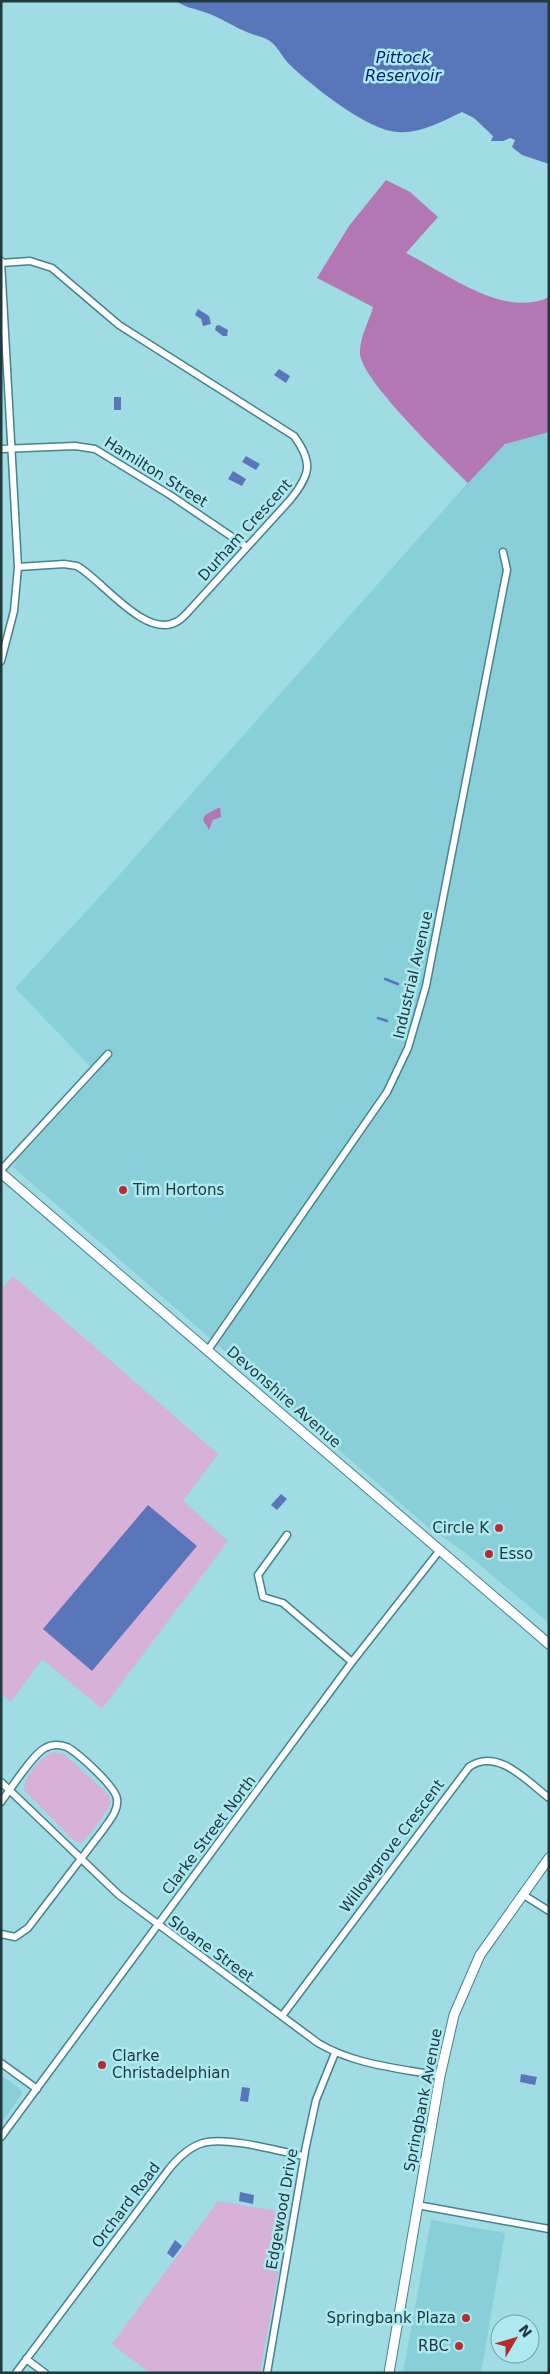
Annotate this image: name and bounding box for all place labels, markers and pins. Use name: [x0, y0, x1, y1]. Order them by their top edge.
place label: Tim Hortons: [132, 1181, 224, 1199]
marker: Tim Hortons: [117, 1184, 129, 1196]
place label: Circle K: [432, 1519, 490, 1537]
marker: Circle K: [493, 1522, 505, 1534]
place label: Esso: [499, 1545, 533, 1563]
marker: Esso: [483, 1548, 495, 1560]
place label: Clarke Christadelphian: [112, 2047, 230, 2082]
marker: Clarke Christadelphian: [96, 2059, 108, 2071]
place label: Springbank Plaza: [326, 2309, 456, 2327]
marker: Springbank Plaza: [460, 2312, 472, 2324]
place label: RBC: [418, 2337, 449, 2355]
marker: RBC: [453, 2340, 465, 2352]

